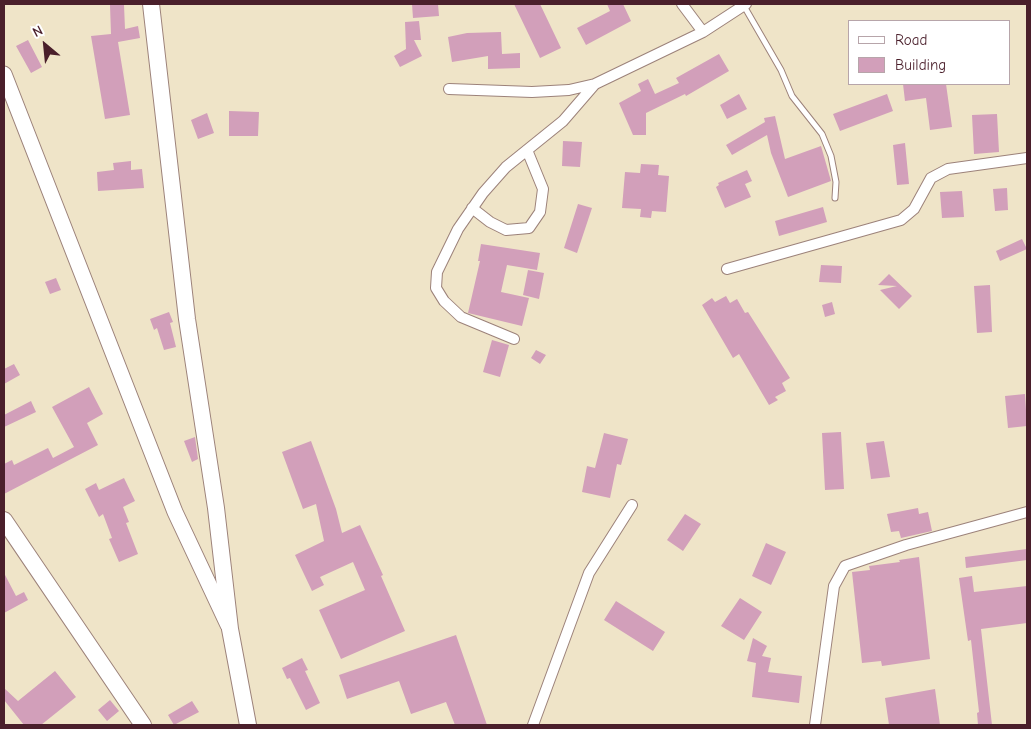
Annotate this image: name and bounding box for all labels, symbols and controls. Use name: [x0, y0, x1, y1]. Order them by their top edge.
north arrow: [20, 20, 70, 70]
legend: [848, 20, 1011, 85]
text: N: [30, 22, 46, 41]
text: Road: [895, 31, 927, 49]
text: Building: [895, 56, 946, 74]

